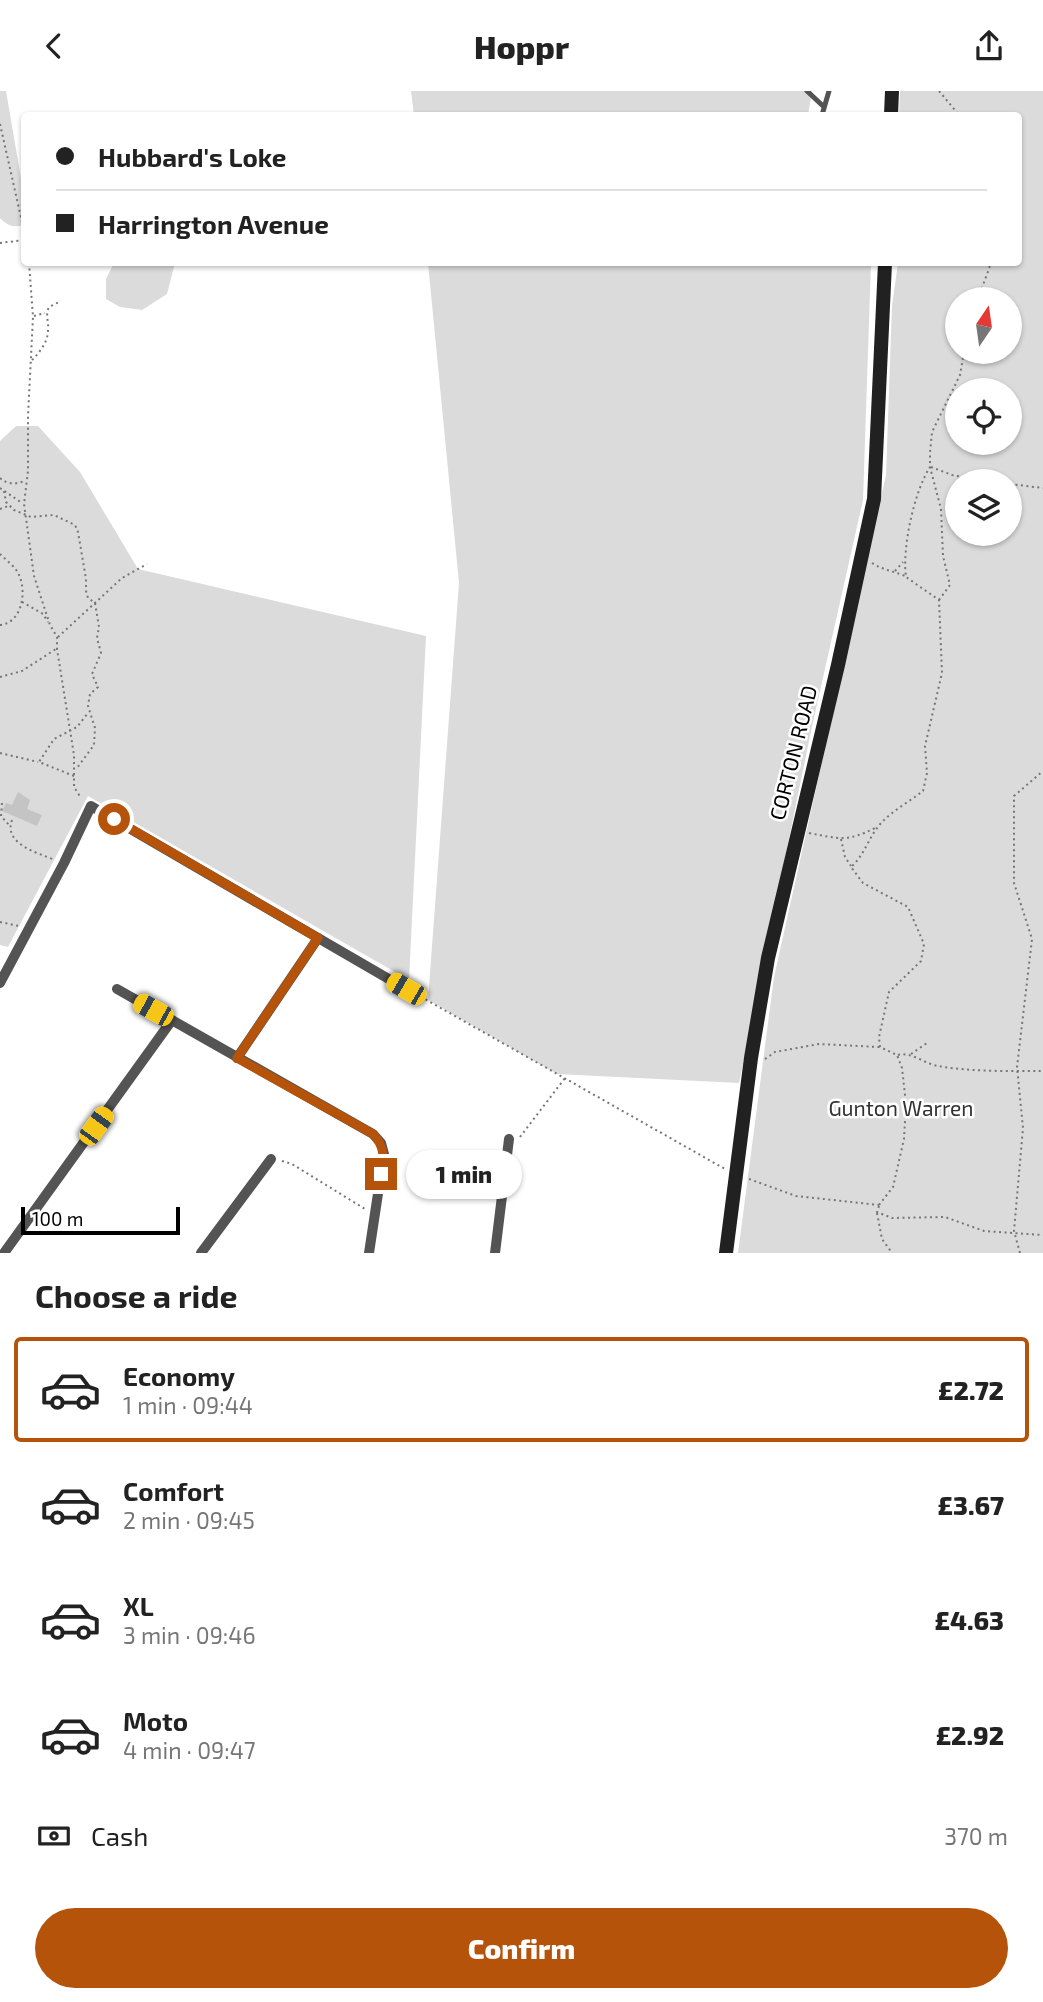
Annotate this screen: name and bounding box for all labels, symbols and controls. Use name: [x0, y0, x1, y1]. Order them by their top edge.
icon: back: [35, 27, 73, 65]
text: Hoppr: [474, 27, 569, 65]
icon: share: [970, 27, 1008, 65]
text: Hubbard's Loke: [98, 141, 287, 172]
text: Harrington Avenue: [98, 208, 329, 239]
north arrow: [945, 287, 1022, 364]
map controls: [945, 287, 1022, 546]
button: locate: [945, 378, 1022, 455]
button: layers: [945, 469, 1022, 546]
street label: CORTON ROAD: [764, 683, 821, 823]
route start: [98, 803, 130, 835]
car: [383, 969, 430, 1009]
car: [130, 991, 177, 1029]
park label: Gunton Warren: [828, 1095, 974, 1120]
car: [76, 1103, 117, 1149]
callout: 1 min: [406, 1149, 521, 1199]
route end: [365, 1158, 397, 1190]
text: 1 min: [436, 1160, 492, 1188]
scale bar: [21, 1204, 180, 1236]
text: 100 m: [32, 1207, 83, 1230]
text: Choose a ride: [35, 1276, 238, 1314]
icon: car: [39, 1358, 102, 1421]
text: Economy: [123, 1360, 235, 1391]
text: £2.72: [938, 1374, 1004, 1405]
text: 1 min · 09:44: [123, 1391, 253, 1419]
icon: car: [39, 1473, 102, 1536]
text: Comfort: [123, 1475, 224, 1506]
text: £3.67: [938, 1489, 1004, 1520]
text: 2 min · 09:45: [123, 1506, 255, 1534]
icon: car: [39, 1588, 102, 1651]
text: XL: [123, 1590, 154, 1621]
text: £4.63: [935, 1604, 1004, 1635]
text: 3 min · 09:46: [123, 1621, 256, 1649]
icon: car: [39, 1703, 102, 1766]
text: Moto: [123, 1705, 188, 1736]
text: £2.92: [936, 1719, 1004, 1750]
text: 4 min · 09:47: [123, 1736, 256, 1764]
icon: cash: [35, 1817, 73, 1855]
text: Cash: [91, 1820, 148, 1851]
text: 370 m: [944, 1822, 1008, 1850]
button: Confirm: [35, 1908, 1008, 1988]

